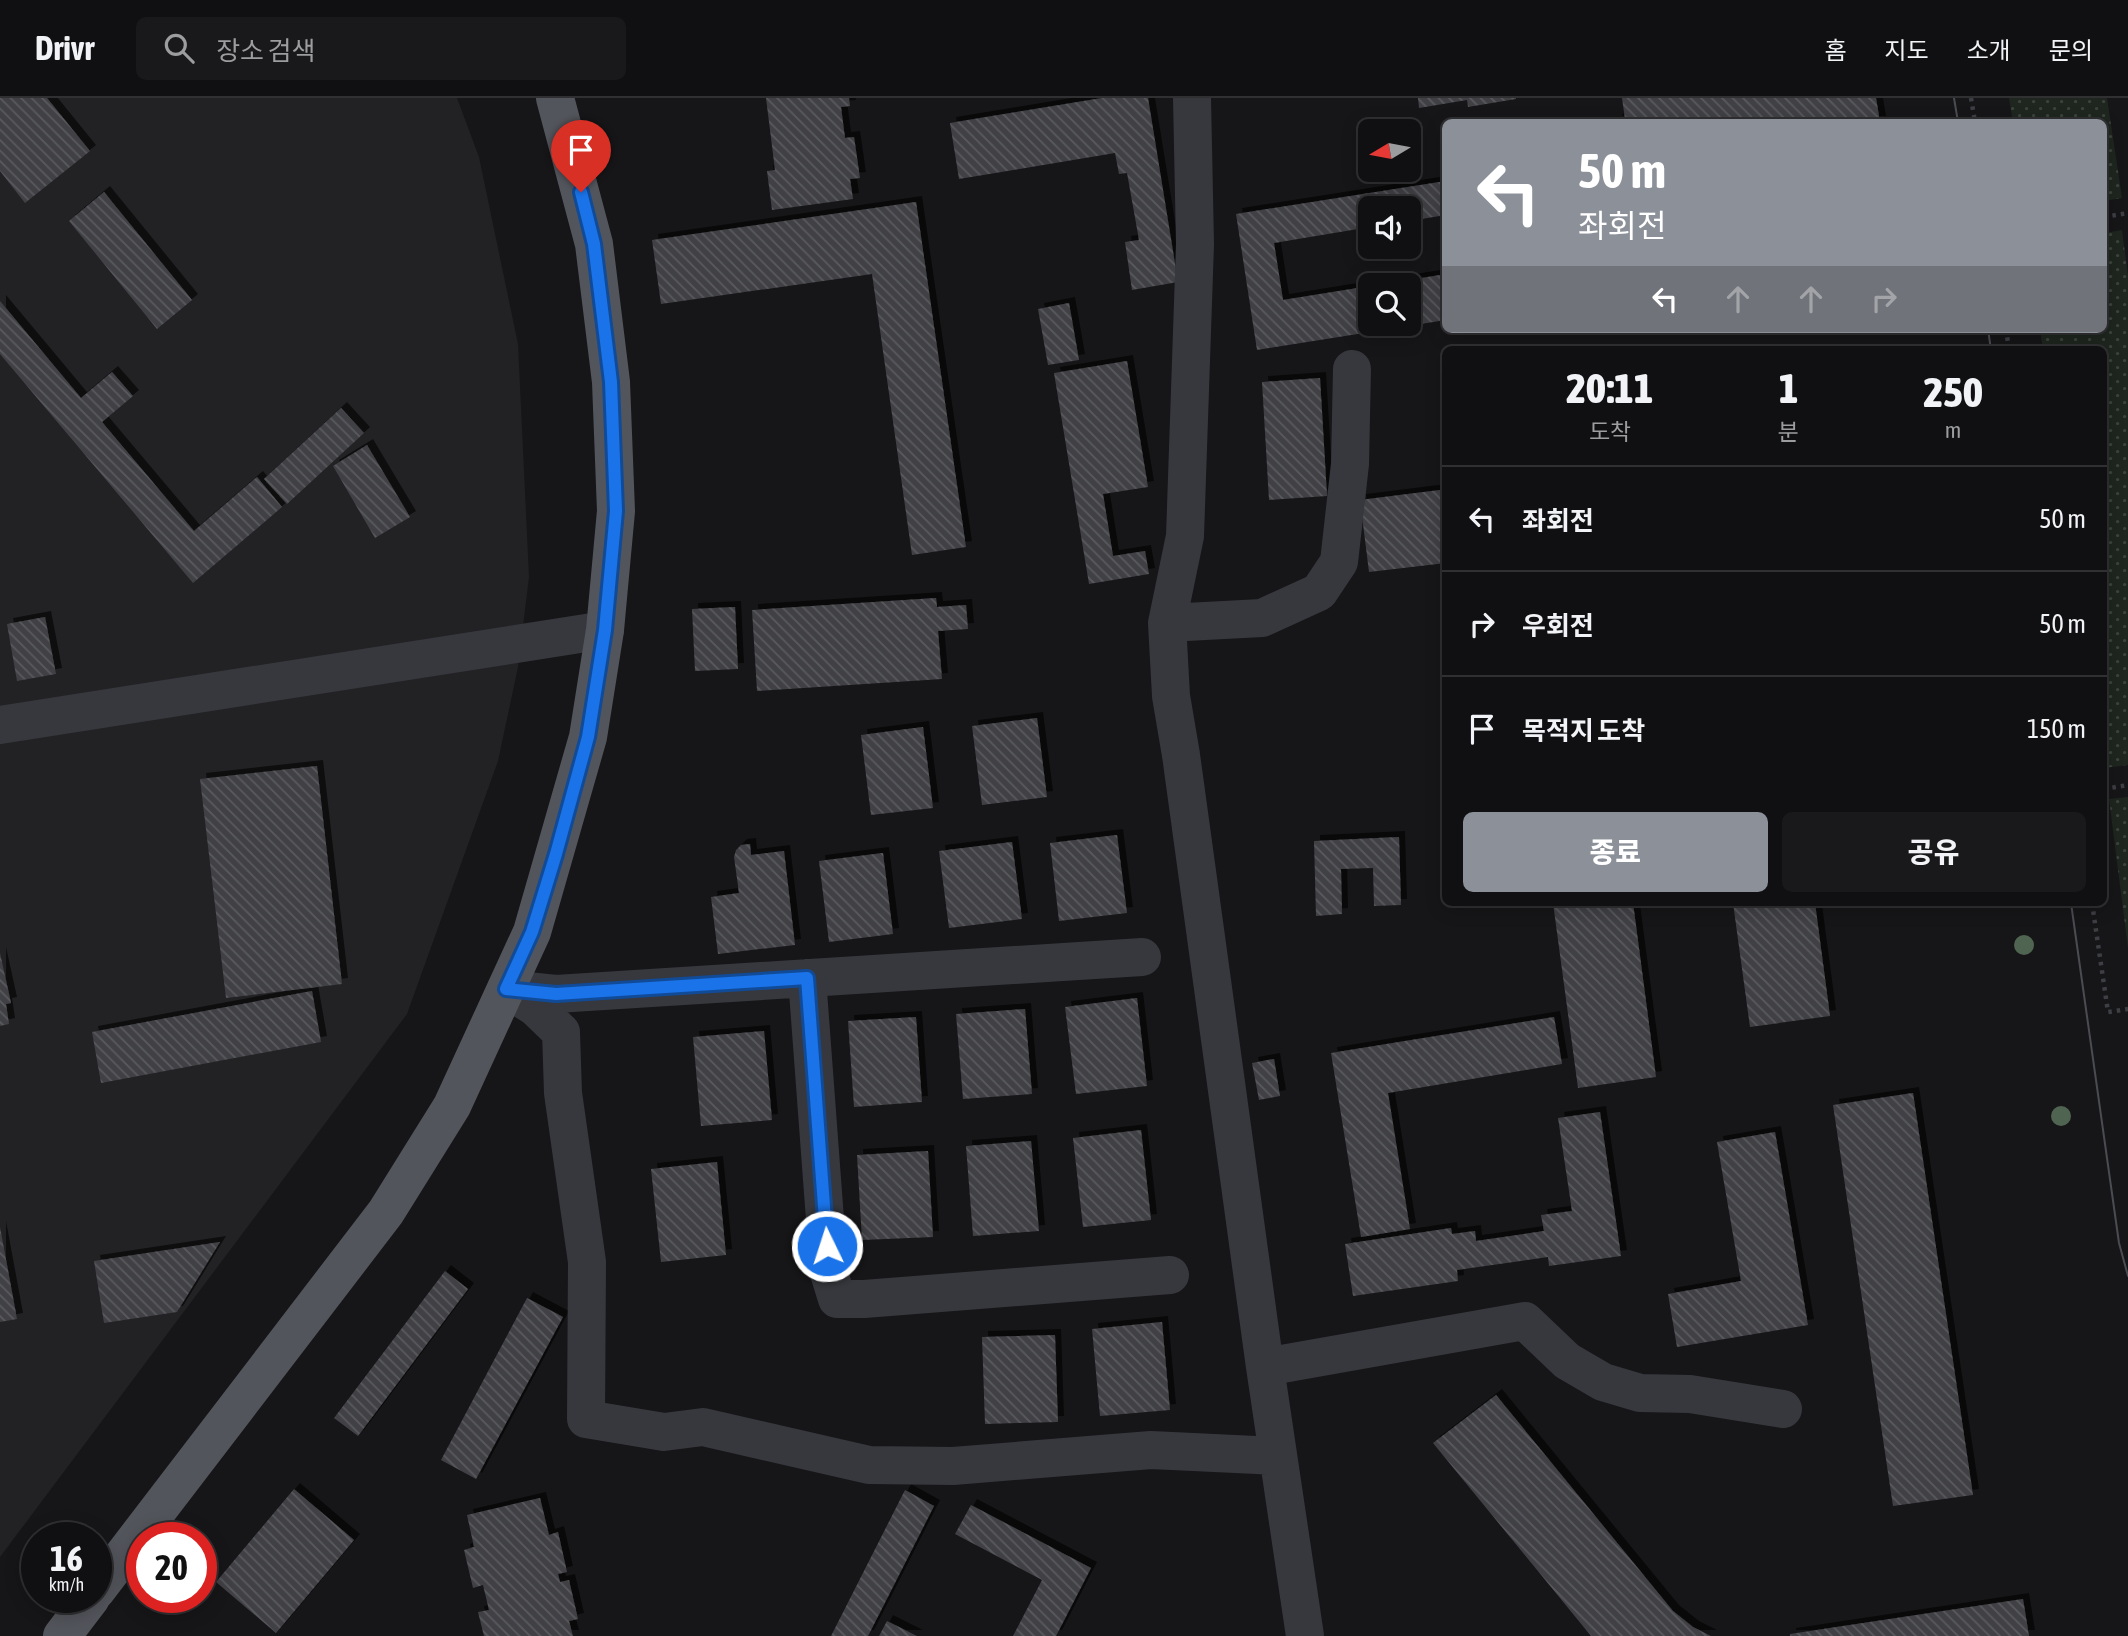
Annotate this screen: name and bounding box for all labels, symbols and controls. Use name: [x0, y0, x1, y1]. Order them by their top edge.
search box: [136, 17, 626, 80]
text: Drivr: [35, 29, 94, 67]
icon: search: [160, 29, 198, 67]
text: 장소 검색: [216, 36, 315, 66]
text: 홈: [1824, 37, 1846, 64]
text: 지도: [1884, 37, 1929, 64]
text: 소개: [1967, 37, 2011, 64]
text: 문의: [2049, 37, 2093, 64]
north arrow: [1358, 119, 1421, 182]
map controls: [1358, 119, 1421, 336]
pin: [551, 120, 611, 192]
icon: arrive: [562, 131, 600, 169]
text: 50 m: [1578, 142, 1666, 198]
icon: left: [1463, 147, 1554, 238]
button: sound: [1358, 196, 1421, 259]
text: 좌회전: [1578, 207, 1666, 244]
button: search: [1358, 273, 1421, 336]
icon: left: [1646, 280, 1684, 318]
icon: ahead: [1719, 280, 1757, 318]
icon: ahead: [1792, 280, 1830, 318]
icon: right: [1865, 280, 1903, 318]
text: 20:11: [1566, 364, 1654, 412]
text: 1: [1779, 364, 1798, 412]
text: 250: [1923, 368, 1983, 416]
text: m: [1945, 417, 1961, 443]
text: 도착: [1589, 419, 1631, 445]
text: 분: [1778, 419, 1799, 445]
icon: left: [1463, 500, 1501, 538]
text: 50 m: [2039, 504, 2086, 534]
text: 좌회전: [1522, 506, 1594, 536]
icon: right: [1463, 605, 1501, 643]
text: 50 m: [2039, 609, 2086, 639]
text: 우회전: [1522, 611, 1594, 641]
icon: arrive: [1463, 710, 1501, 748]
text: 150 m: [2027, 714, 2086, 744]
text: 목적지 도착: [1522, 716, 1645, 746]
button: 종료: [1463, 812, 1768, 892]
button: 공유: [1782, 812, 2086, 892]
position arrow: [790, 1209, 864, 1283]
speed limit sign: 20: [126, 1522, 217, 1613]
text: 16: [50, 1538, 83, 1578]
text: km/h: [49, 1574, 84, 1595]

